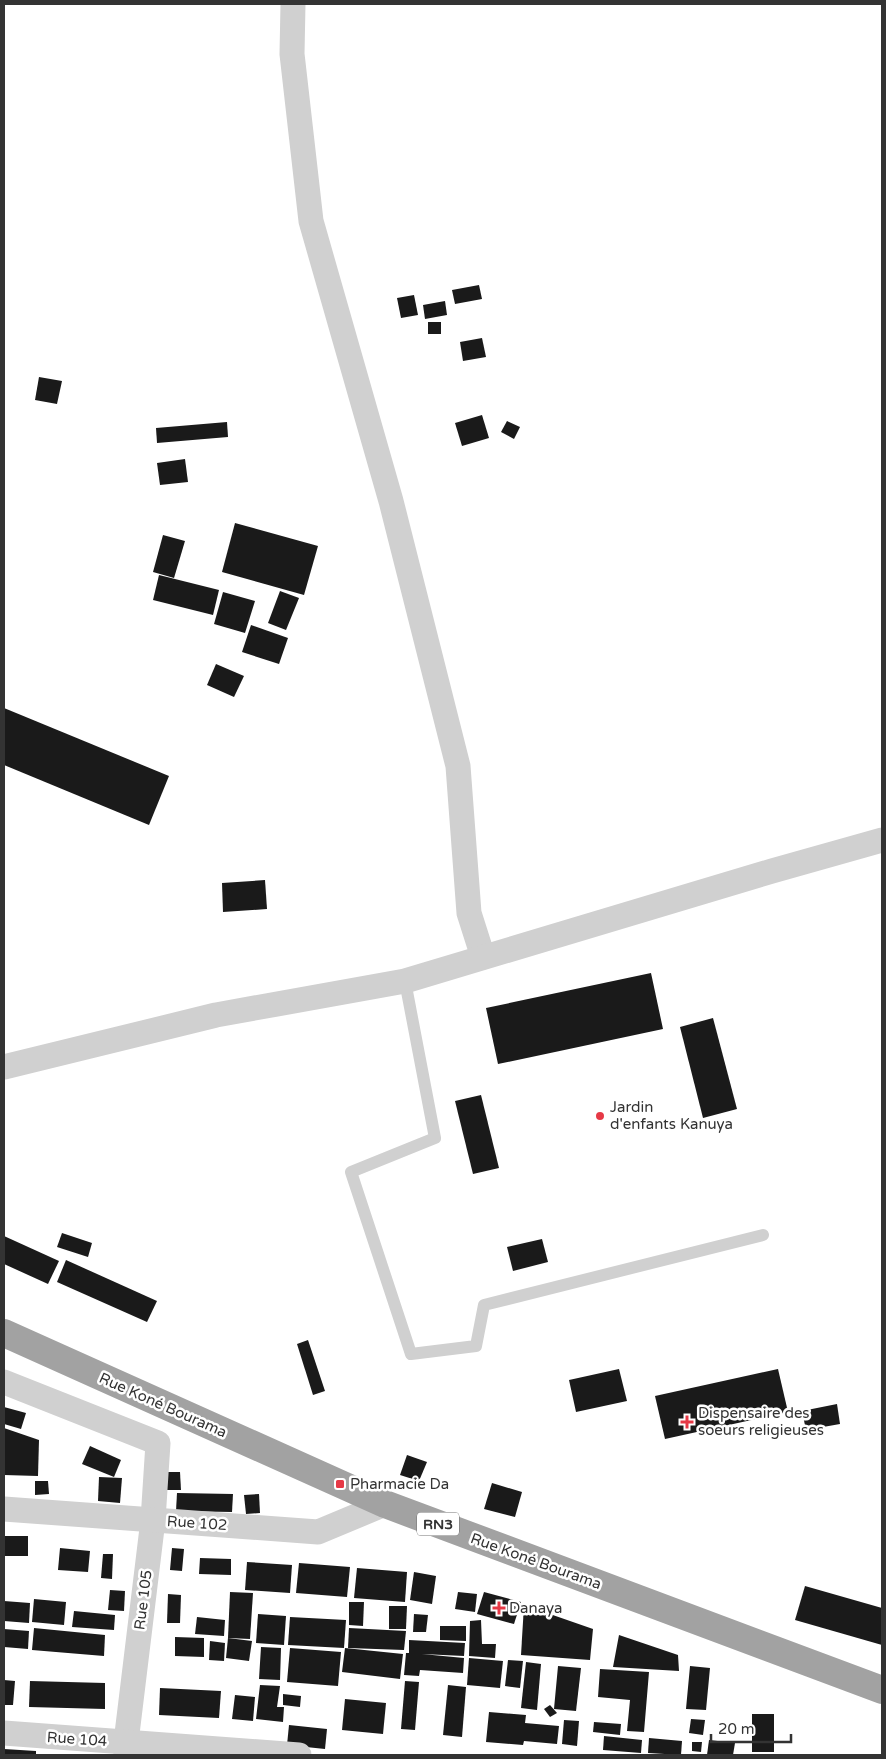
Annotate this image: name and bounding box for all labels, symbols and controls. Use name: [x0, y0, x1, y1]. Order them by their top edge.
place label: Jardin d'enfants Kanuya: [610, 1098, 733, 1133]
marker: Jardin d'enfants Kanuya: [594, 1110, 606, 1122]
street label: Rue Koné Bourama: [96, 1369, 230, 1441]
place label: Dispensaire des soeurs religieuses: [698, 1404, 824, 1439]
marker: Dispensaire des soeurs religieuses: [680, 1415, 694, 1429]
place label: Pharmacie Da: [350, 1475, 449, 1493]
marker: Pharmacie Da: [334, 1478, 346, 1490]
street label: Rue 102: [166, 1512, 228, 1534]
road number: RN3: [417, 1512, 459, 1536]
street label: Rue Koné Bourama: [468, 1529, 604, 1593]
street label: Rue 105: [130, 1569, 156, 1631]
place label: Danaya: [509, 1599, 562, 1617]
marker: Danaya: [493, 1602, 505, 1614]
scale bar: [711, 1712, 791, 1744]
text: 20 m: [718, 1720, 755, 1738]
street label: Rue 104: [46, 1728, 108, 1750]

